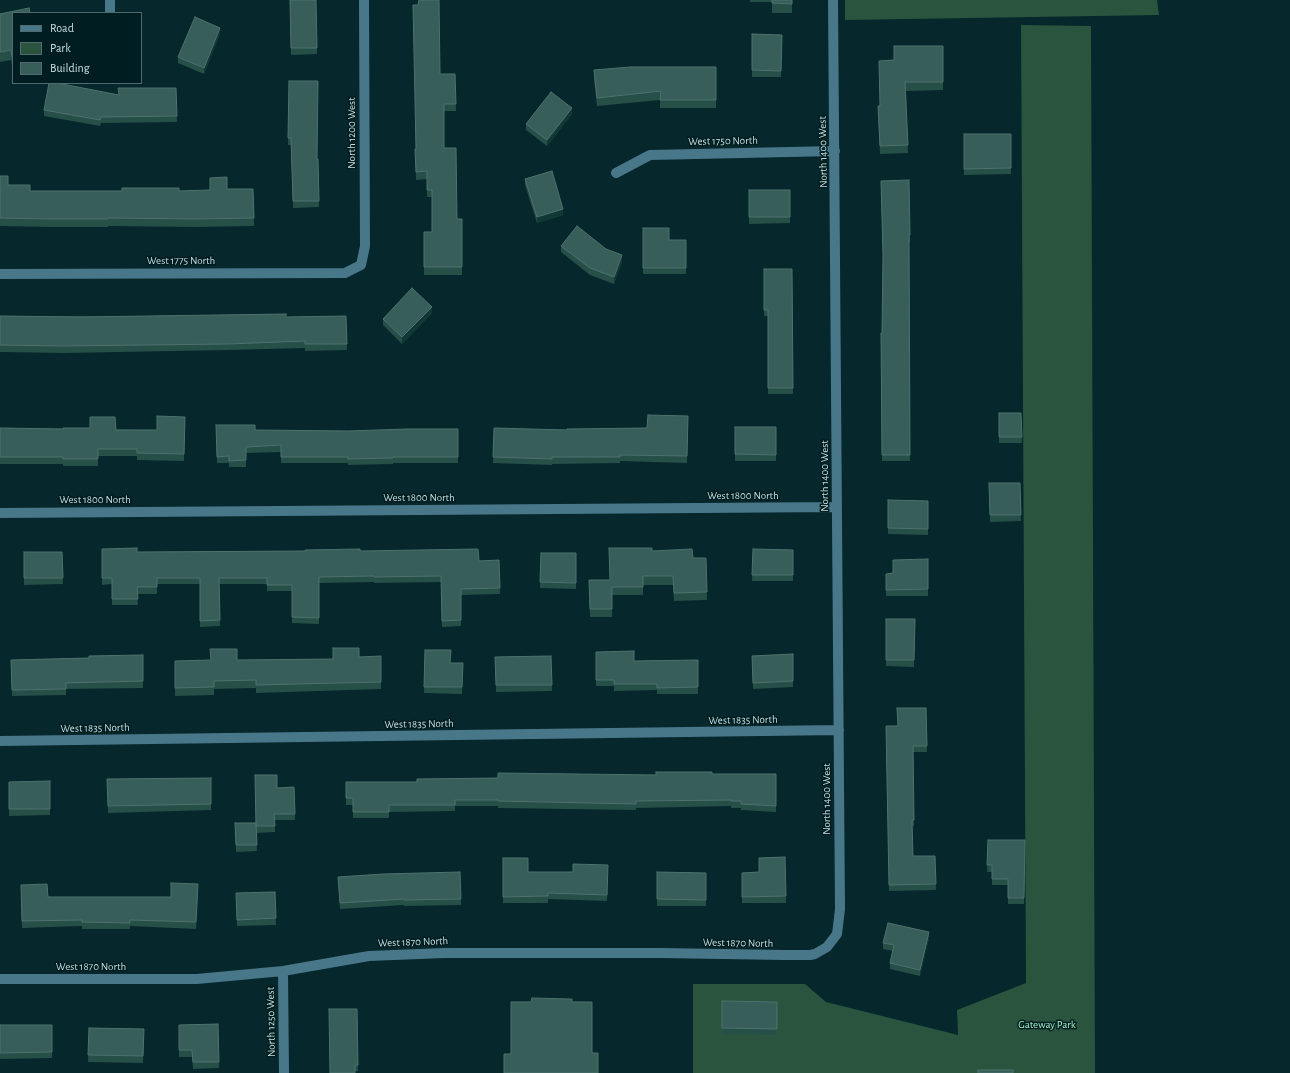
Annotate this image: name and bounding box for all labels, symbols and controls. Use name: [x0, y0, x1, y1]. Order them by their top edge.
legend: [12, 12, 142, 84]
text: Road: [50, 22, 74, 34]
text: Park: [50, 42, 71, 54]
text: Building: [50, 62, 90, 74]
street label: North 1200 West: [345, 97, 359, 169]
street label: North 1400 West: [816, 116, 830, 188]
street label: West 1750 North: [688, 134, 758, 148]
street label: West 1775 North: [147, 254, 215, 268]
street label: North 1400 West: [818, 440, 832, 512]
street label: West 1800 North: [707, 489, 779, 503]
street label: West 1800 North: [383, 491, 455, 505]
street label: West 1800 North: [59, 493, 131, 507]
street label: West 1835 North: [708, 713, 778, 727]
street label: West 1835 North: [384, 717, 454, 731]
street label: West 1835 North: [60, 721, 130, 735]
street label: North 1400 West: [820, 763, 834, 835]
street label: West 1870 North: [378, 934, 448, 950]
street label: West 1870 North: [703, 936, 773, 950]
street label: West 1870 North: [56, 960, 126, 974]
street label: North 1250 West: [264, 987, 278, 1057]
park label: Gateway Park: [1018, 1018, 1076, 1032]

